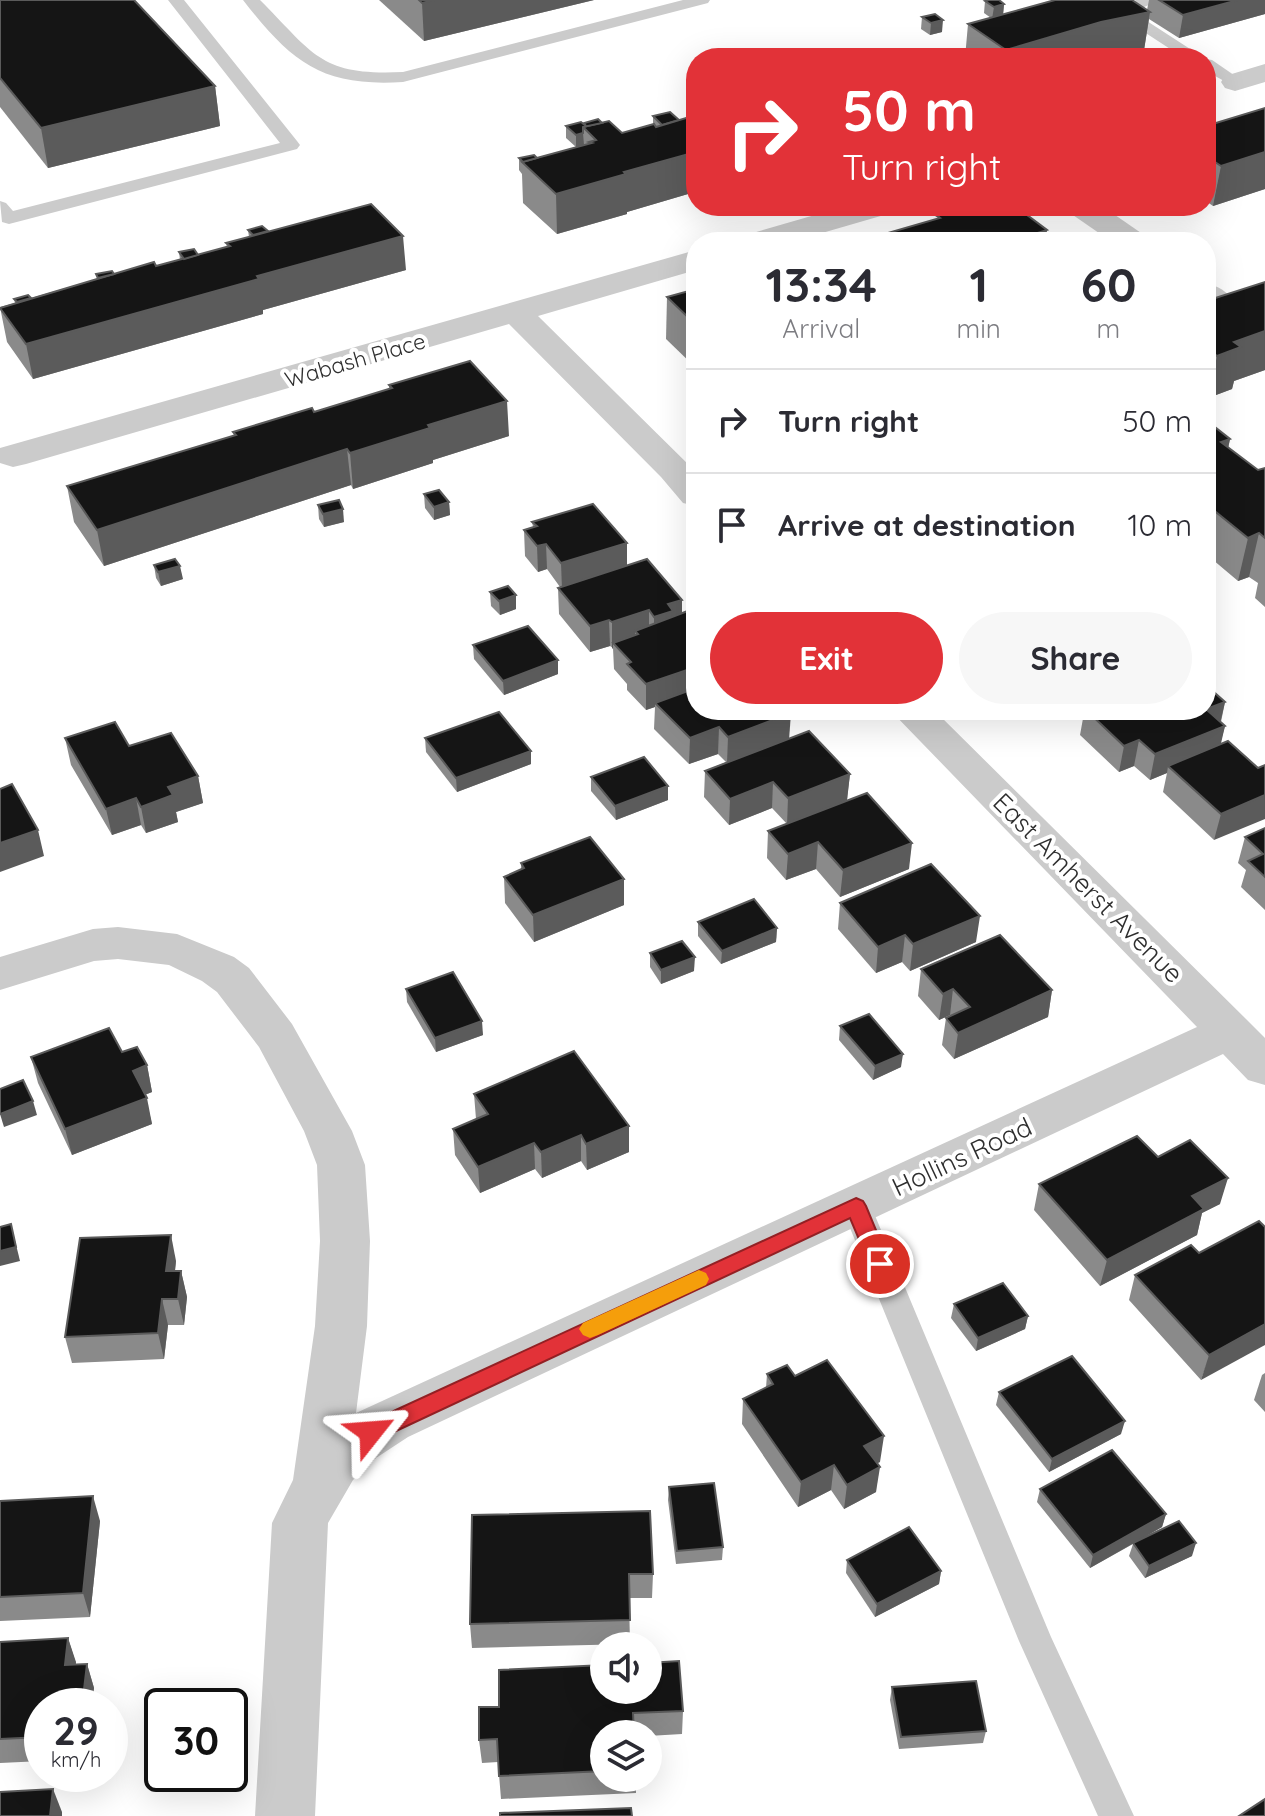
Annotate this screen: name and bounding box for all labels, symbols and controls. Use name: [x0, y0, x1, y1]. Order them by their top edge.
text: 50 m: [842, 75, 976, 145]
icon: right: [710, 80, 814, 184]
text: Turn right: [842, 144, 1001, 189]
text: 13:34: [766, 254, 877, 314]
text: 1: [969, 254, 988, 314]
text: 60: [1080, 254, 1136, 314]
text: Arrival: [782, 312, 860, 345]
text: min: [957, 312, 1001, 345]
text: m: [1097, 312, 1120, 345]
street label: Wabash Place: [281, 327, 429, 393]
icon: right: [710, 399, 754, 443]
text: Turn right: [778, 402, 919, 440]
text: 50 m: [1122, 402, 1192, 440]
icon: arrive: [710, 503, 754, 547]
text: Arrive at destination: [778, 506, 1076, 544]
text: 10 m: [1128, 506, 1192, 544]
button: Exit: [710, 612, 943, 704]
button: Share: [959, 612, 1192, 704]
street label: East Amherst Avenue: [986, 786, 1190, 990]
street label: Hollins Road: [886, 1110, 1037, 1203]
pin: [846, 1230, 914, 1298]
icon: arrive: [858, 1242, 902, 1286]
position arrow: [329, 1390, 413, 1474]
map controls: [590, 1632, 662, 1792]
button: sound: [590, 1632, 662, 1704]
speed limit sign: 30: [144, 1688, 248, 1792]
text: 29: [53, 1705, 99, 1755]
button: layers: [590, 1720, 662, 1792]
text: km/h: [51, 1747, 101, 1772]

